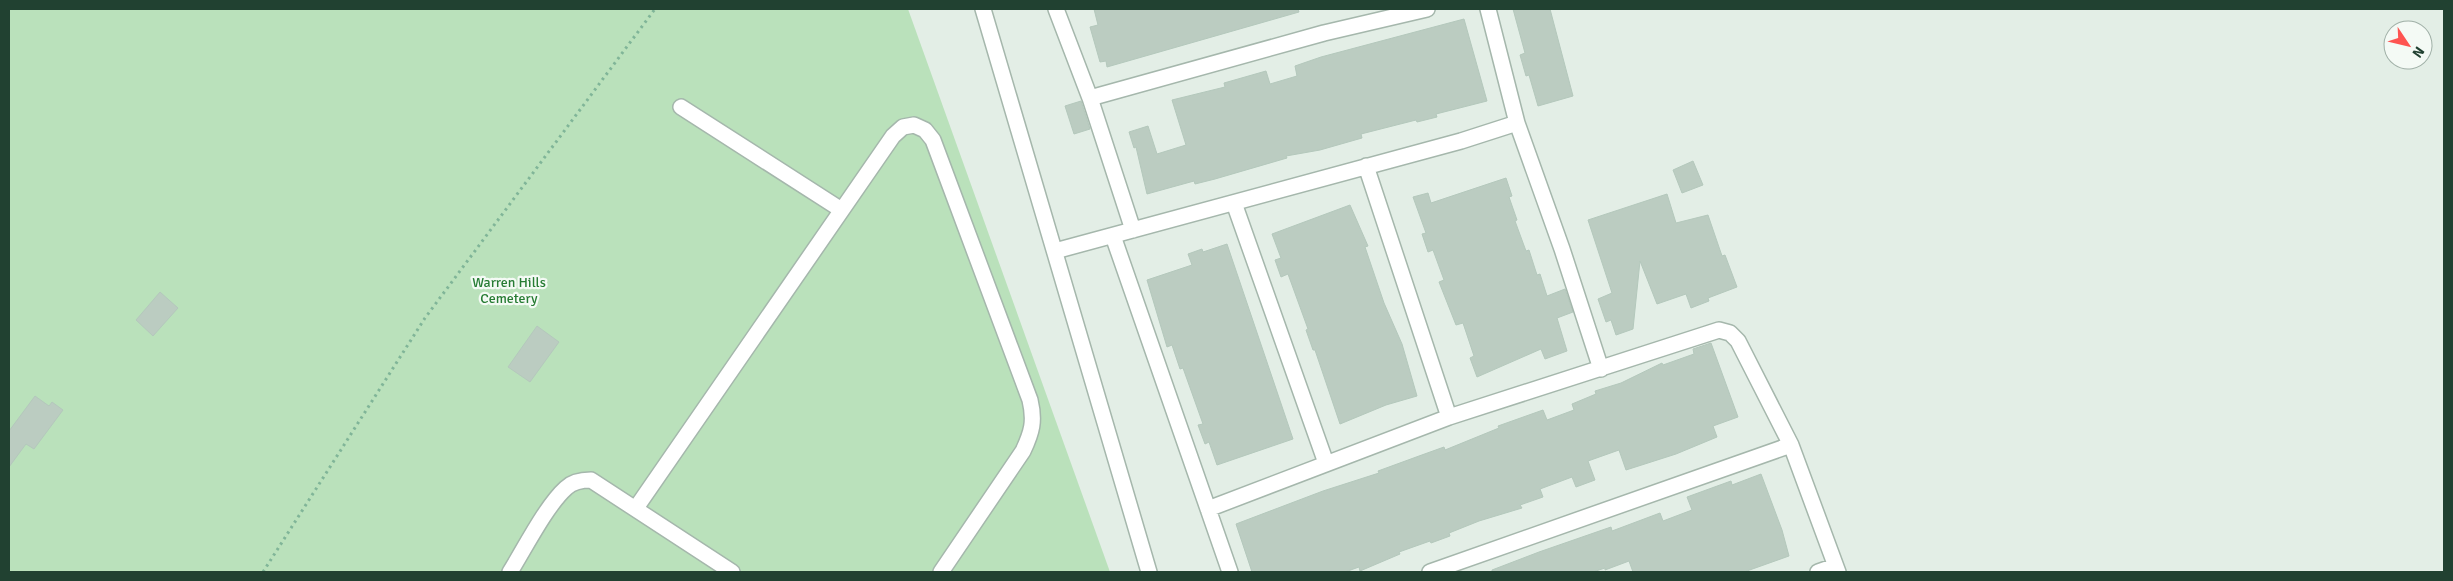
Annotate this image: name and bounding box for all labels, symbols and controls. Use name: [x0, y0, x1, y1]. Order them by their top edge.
north arrow: [2383, 20, 2433, 70]
text: N: [2408, 43, 2428, 61]
park label: Warren Hills Cemetery: [472, 274, 546, 307]

